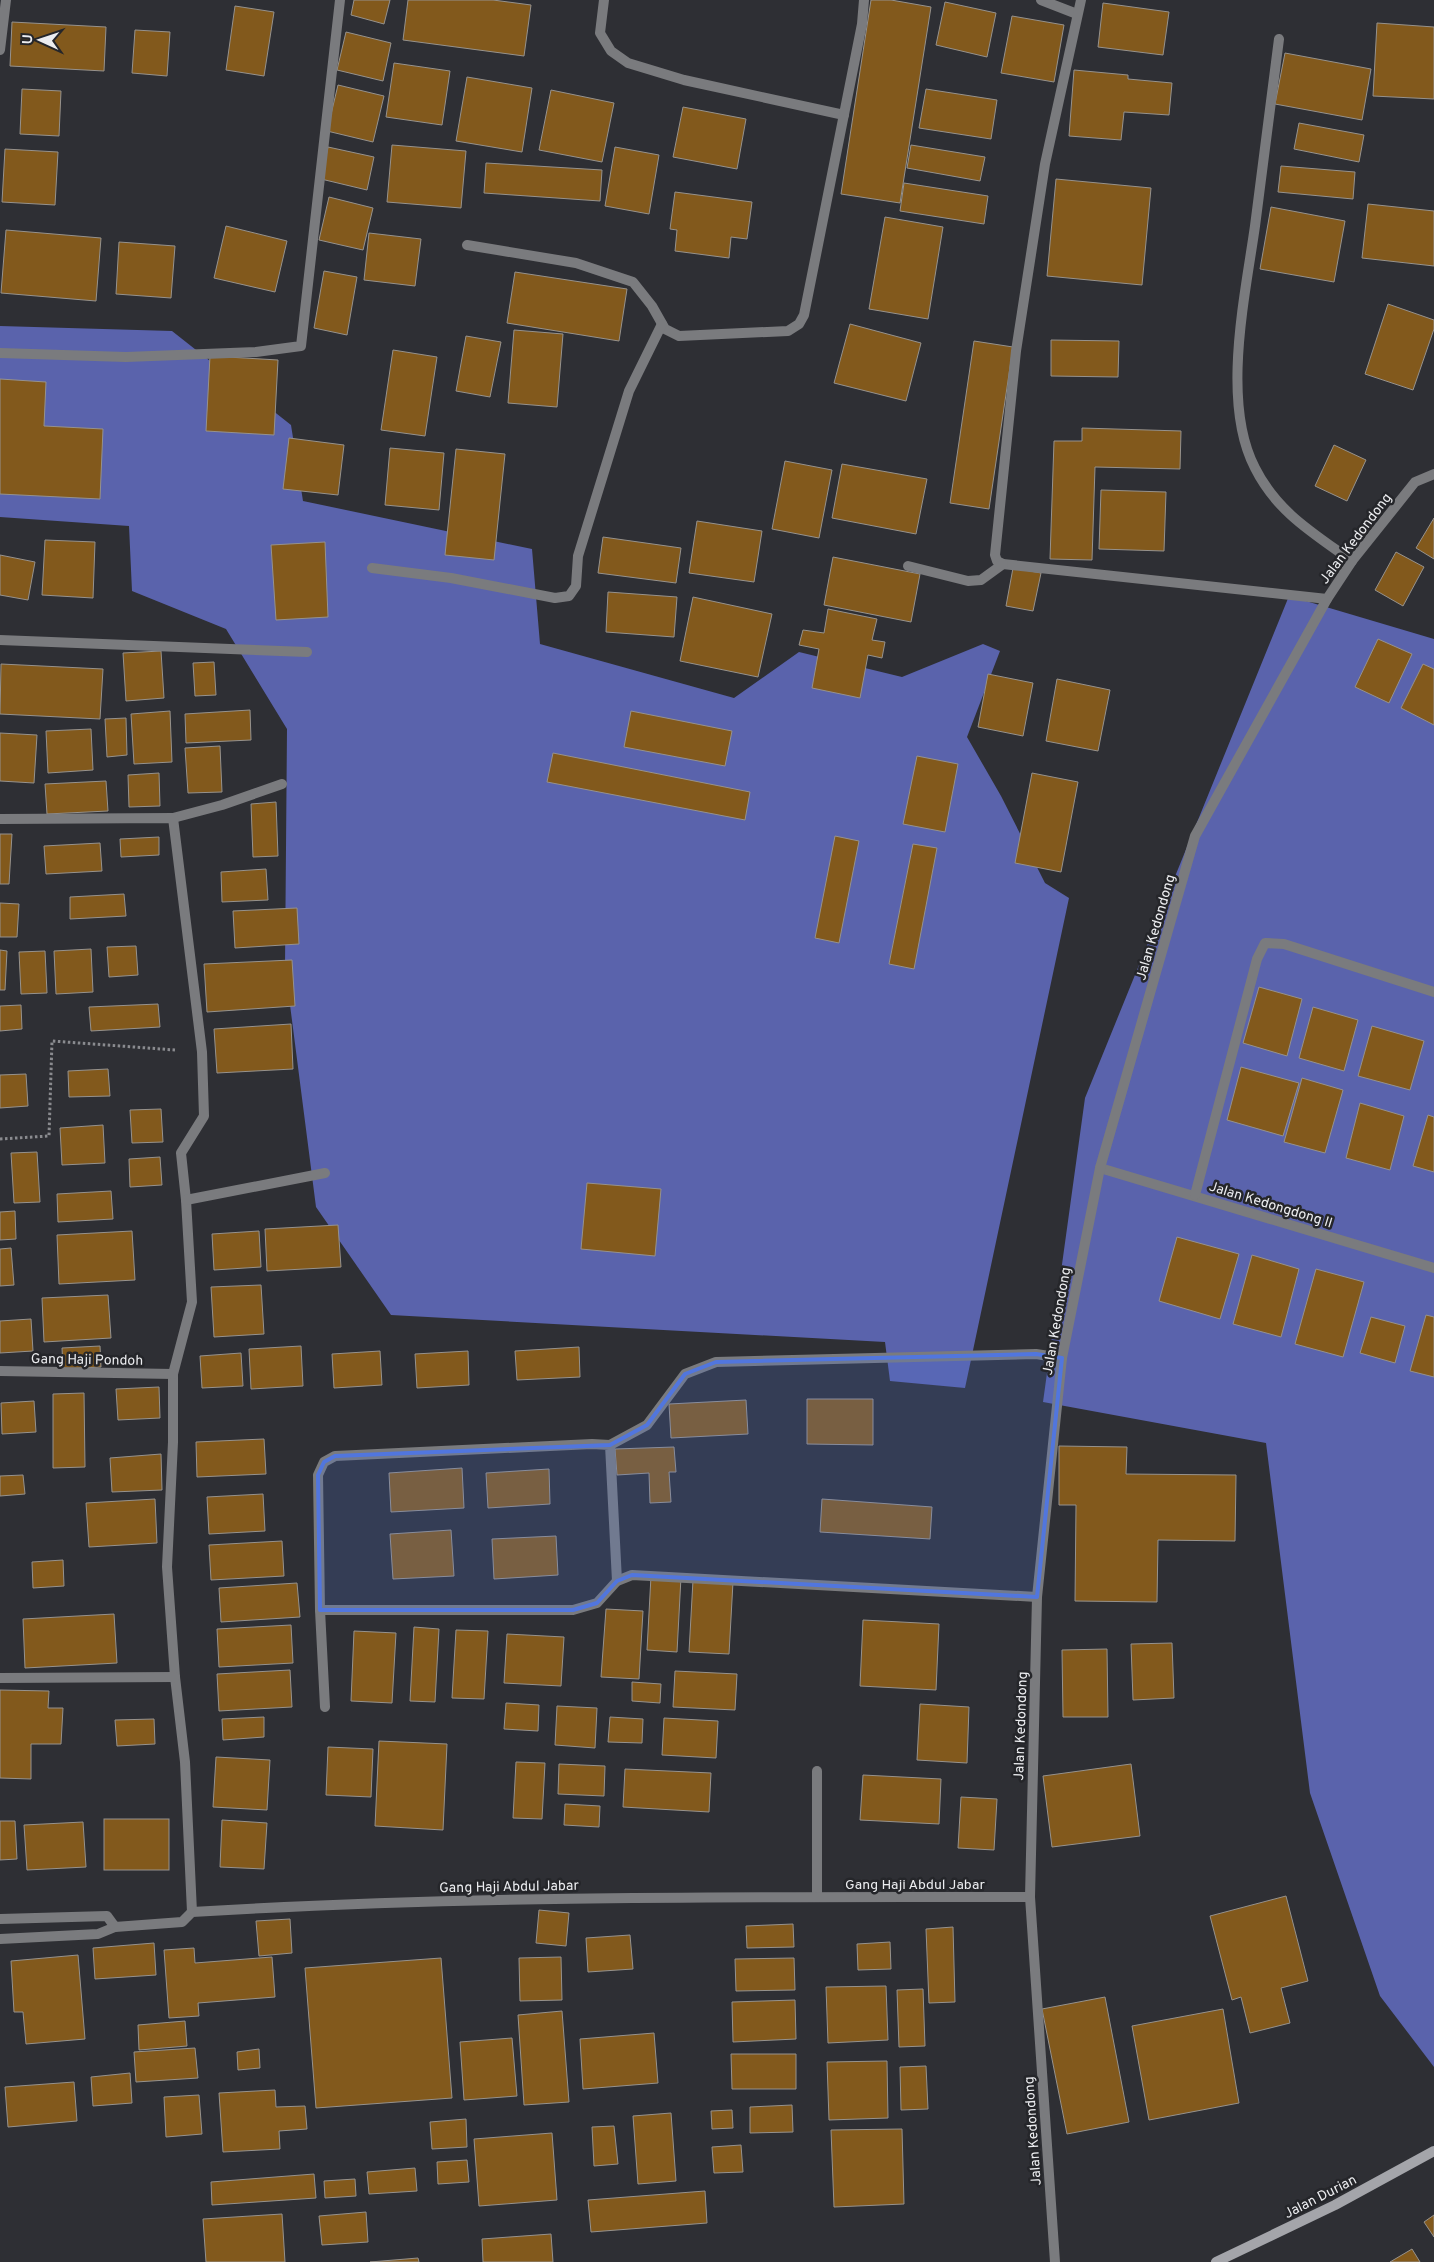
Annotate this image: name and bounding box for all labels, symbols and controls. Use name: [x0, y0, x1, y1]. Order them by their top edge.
north arrow: [15, 15, 65, 65]
text: U: [20, 34, 37, 45]
street label: Jalan Kedondong: [1317, 490, 1396, 588]
street label: Jalan Kedondong: [1133, 873, 1180, 982]
street label: Jalan Kedongdong II: [1207, 1179, 1334, 1232]
street label: Jalan Kedondong: [1040, 1266, 1075, 1377]
street label: Gang Haji Pondoh: [31, 1351, 143, 1370]
street label: Jalan Kedondong: [1011, 1671, 1032, 1781]
street label: Gang Haji Abdul Jabar: [845, 1877, 985, 1894]
street label: Gang Haji Abdul Jabar: [439, 1878, 580, 1897]
street label: Jalan Kedondong: [1021, 2076, 1046, 2186]
street label: Jalan Durian: [1281, 2172, 1360, 2223]

